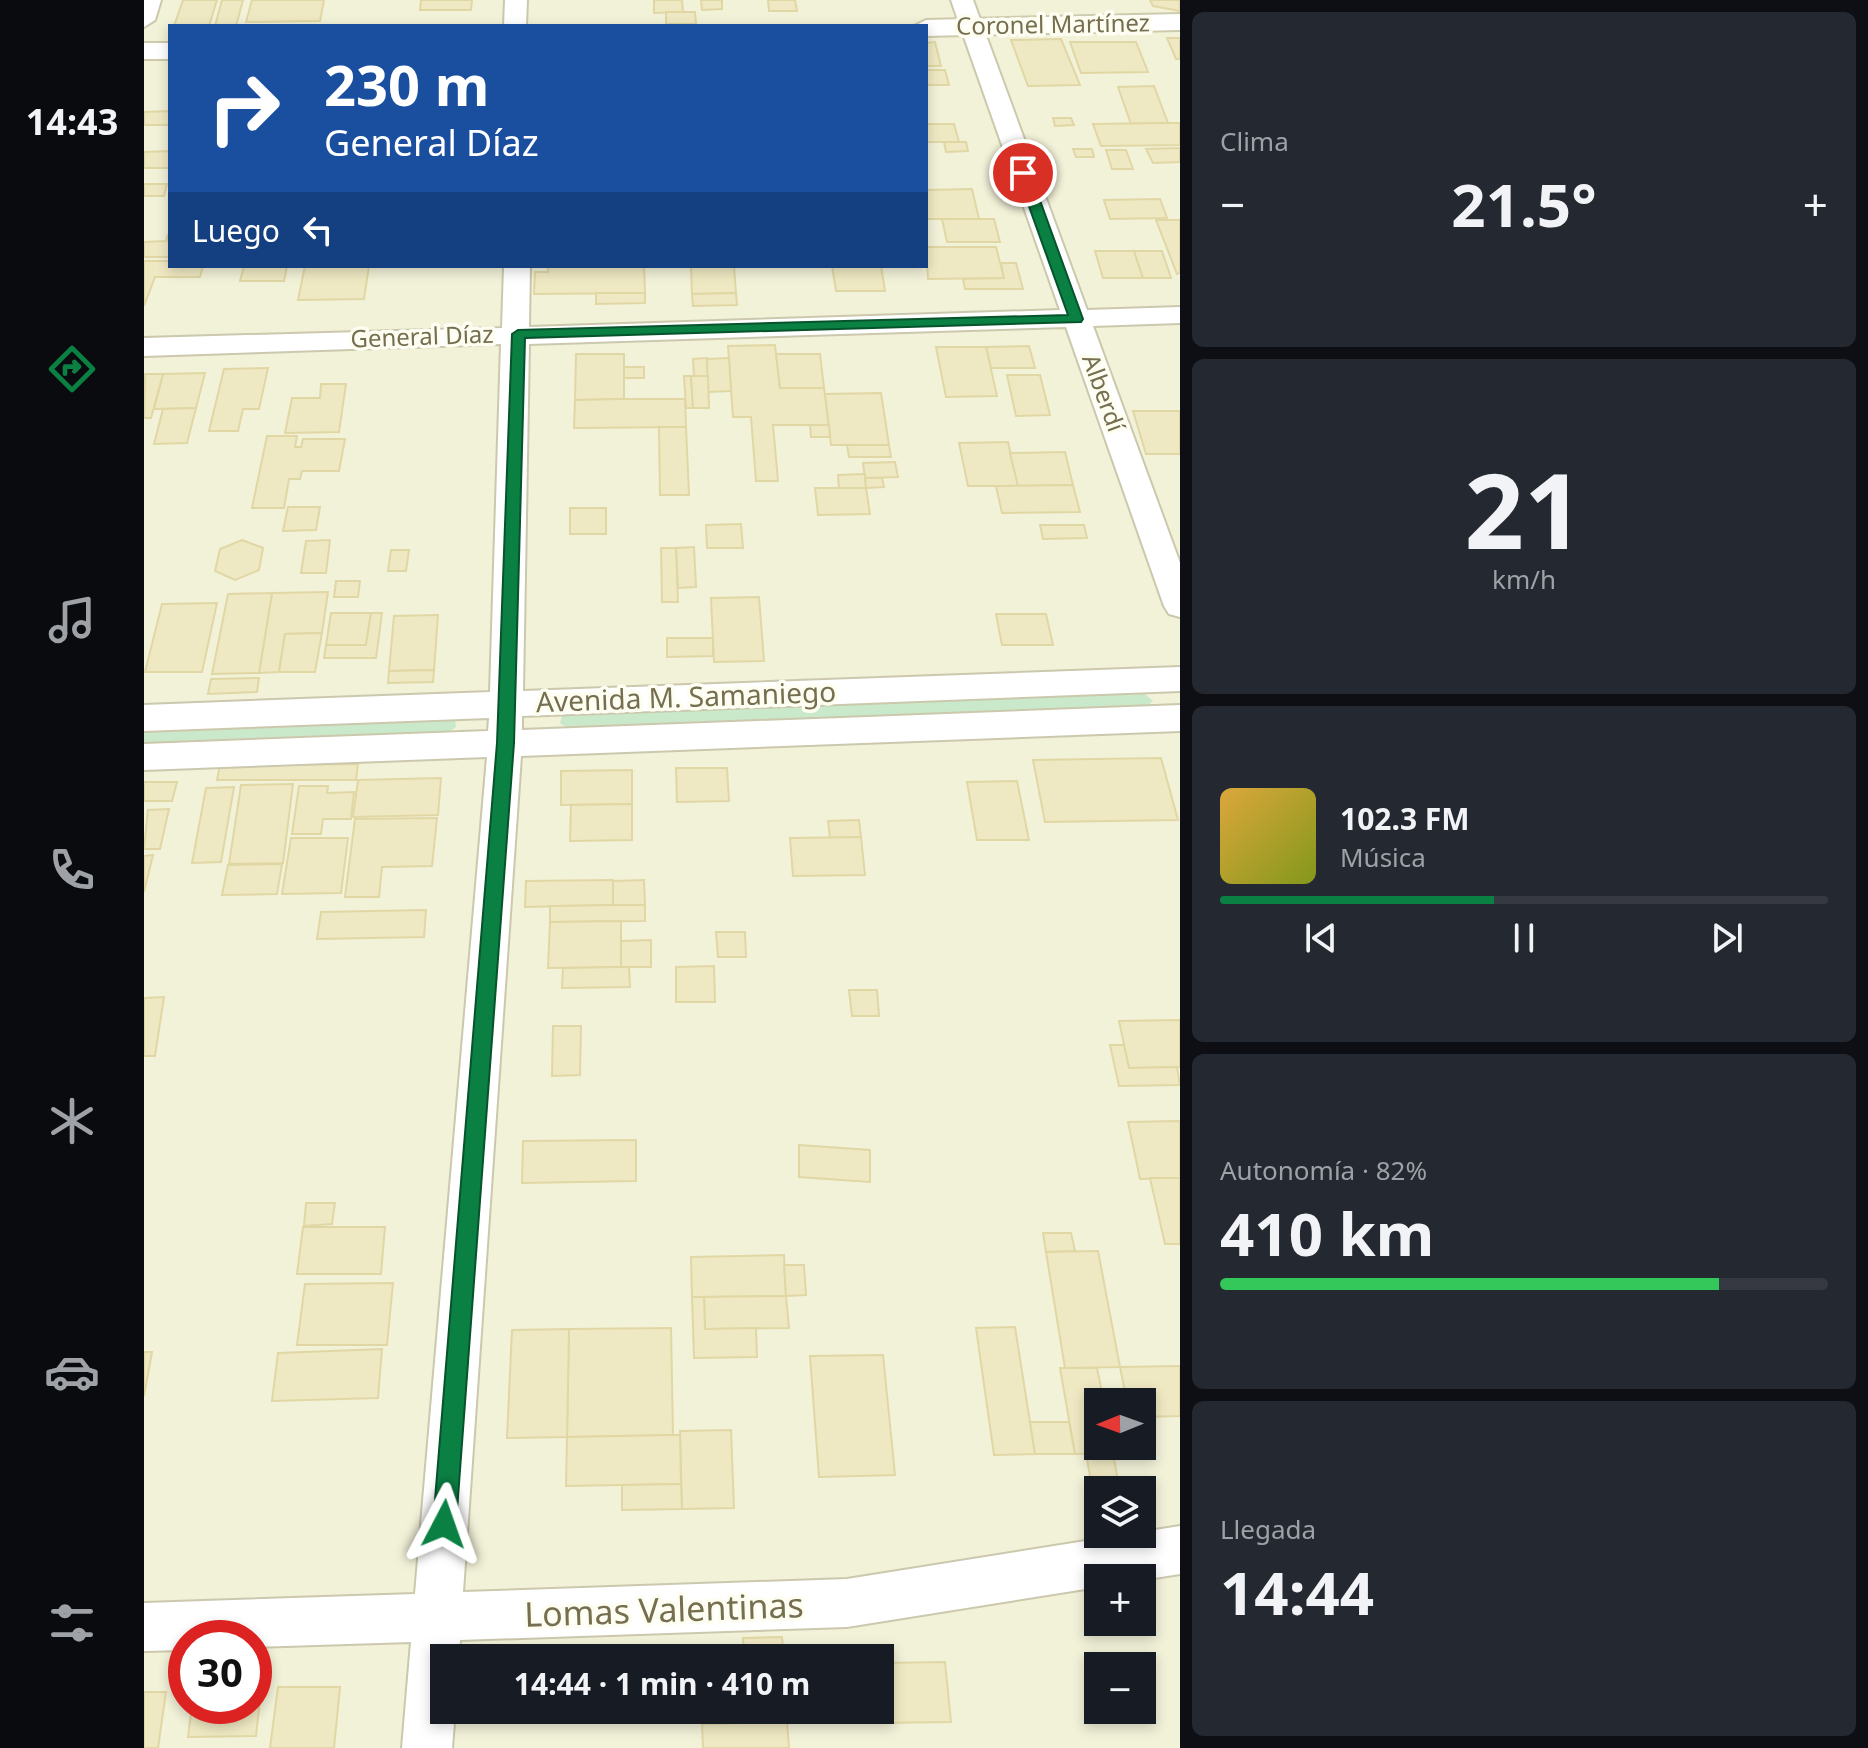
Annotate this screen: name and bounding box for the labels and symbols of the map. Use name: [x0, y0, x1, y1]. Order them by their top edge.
street label: Coronel Martínez: [956, 5, 1150, 42]
pin: [989, 139, 1057, 207]
street label: General Díaz: [350, 317, 494, 354]
street label: Alberdí: [1075, 349, 1134, 437]
street label: Avenida M. Samaniego: [535, 672, 837, 720]
north arrow: [1084, 1388, 1156, 1460]
position arrow: [402, 1482, 486, 1566]
street label: Lomas Valentinas: [523, 1581, 804, 1637]
speed limit sign: 30: [168, 1620, 272, 1724]

